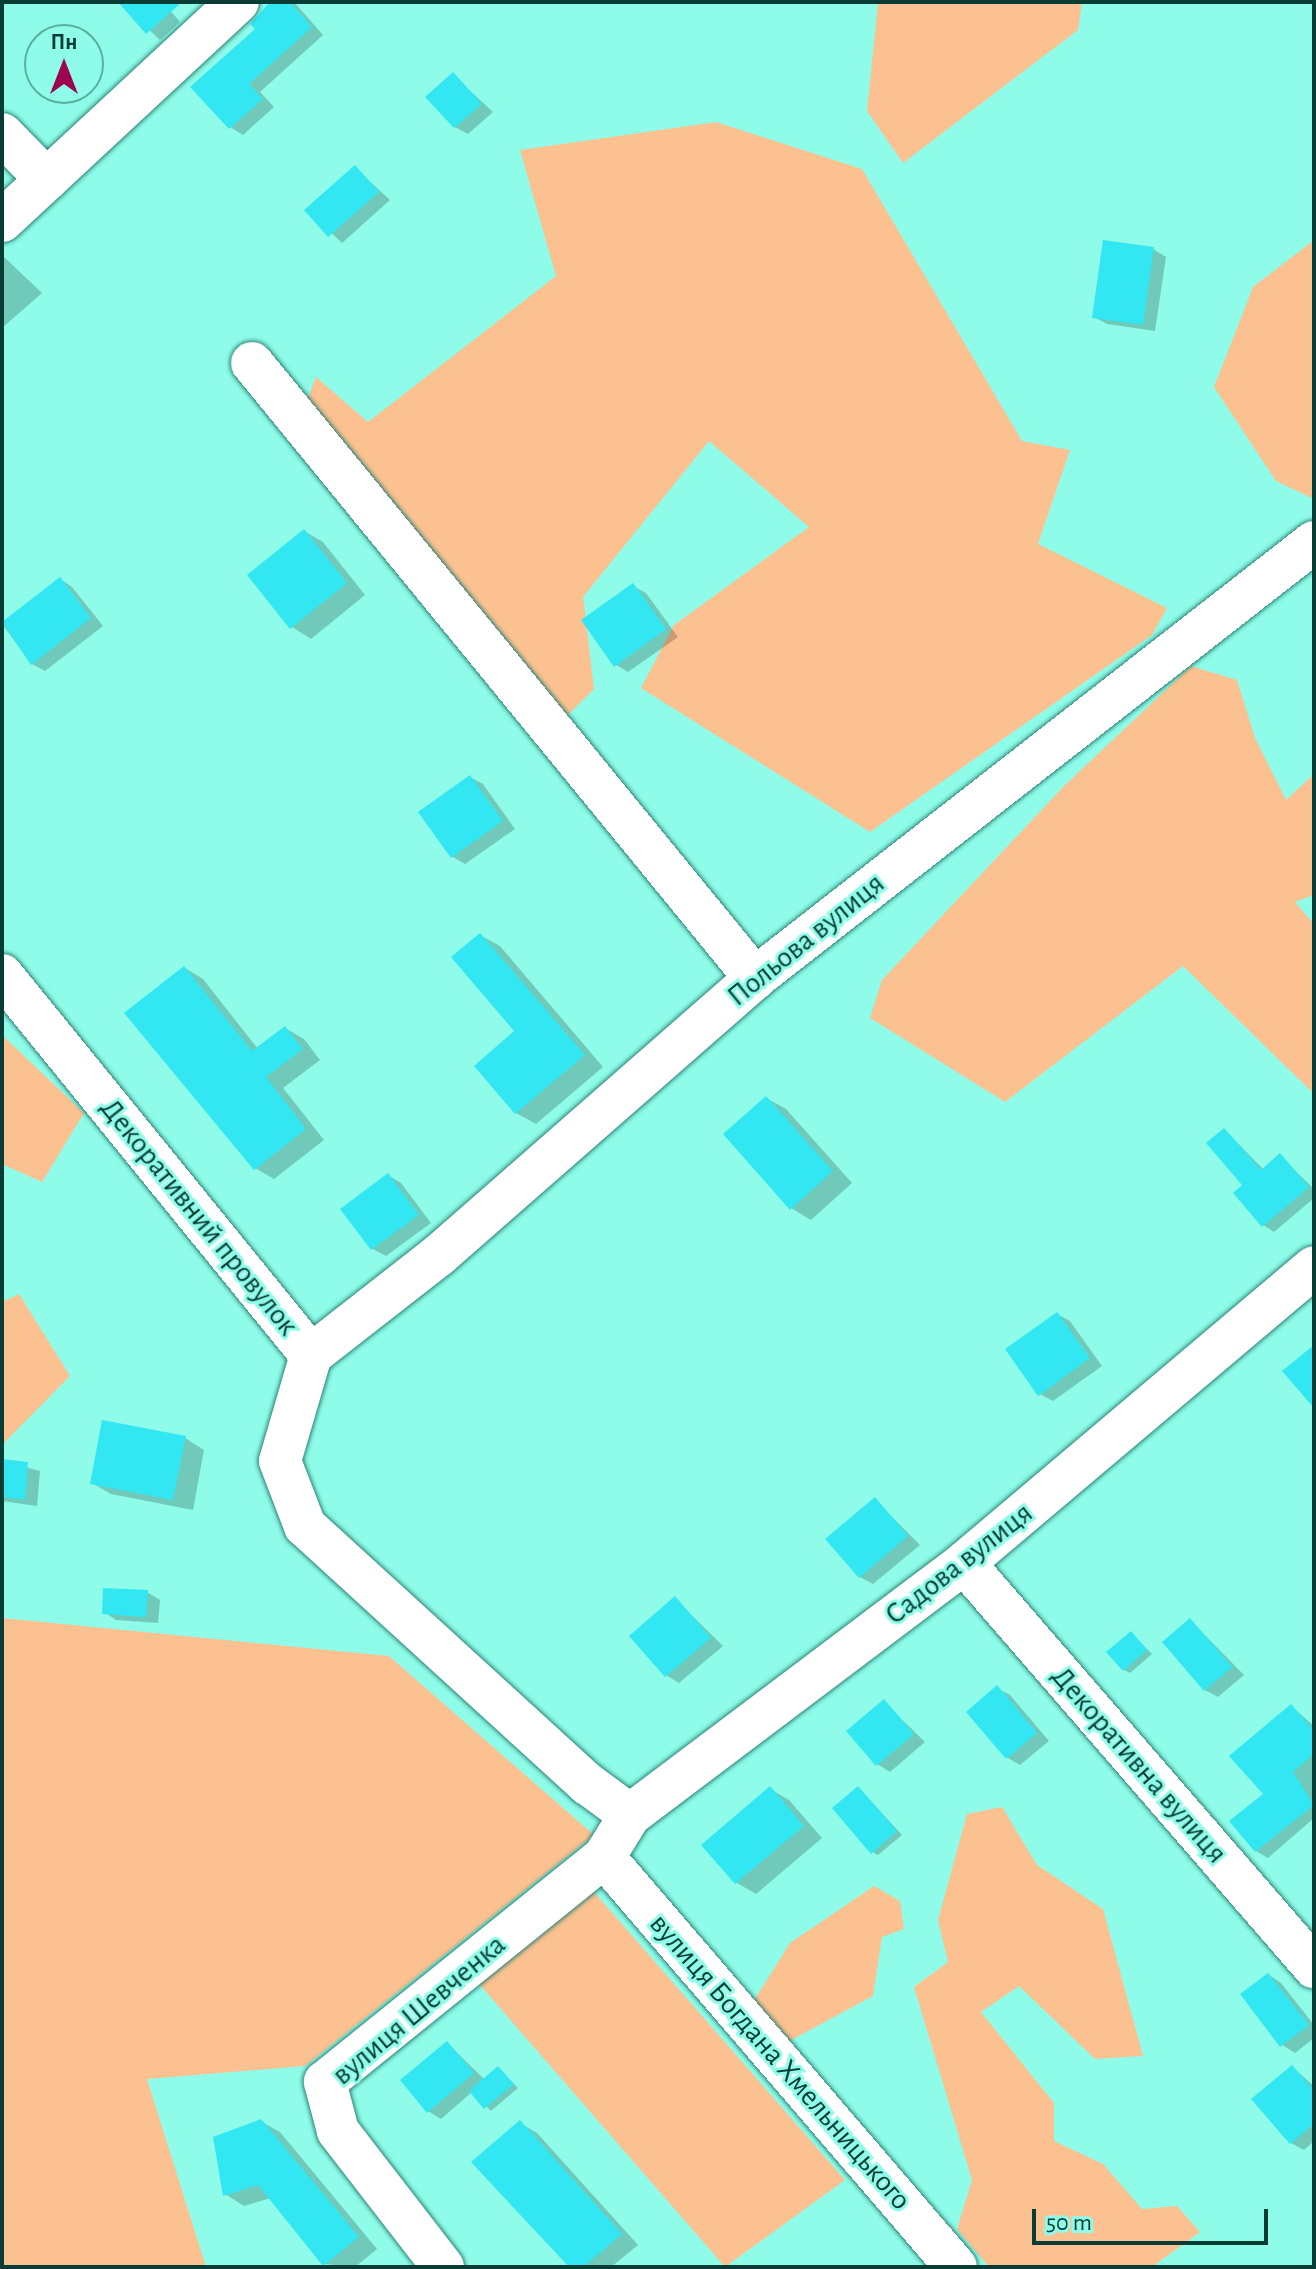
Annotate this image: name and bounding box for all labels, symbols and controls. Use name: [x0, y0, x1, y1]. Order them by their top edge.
north arrow: [24, 24, 104, 104]
text: Пн: [51, 31, 77, 53]
street label: Польова вулиця: [720, 866, 892, 1014]
street label: Декоративний провулок: [92, 1091, 306, 1343]
street label: Садова вулиця: [878, 1495, 1040, 1633]
street label: Декоративна вулиця: [1044, 1659, 1234, 1871]
street label: вулиця Богдана Хмельницького: [641, 1906, 919, 2218]
street label: вулиця Шевченка: [325, 1927, 513, 2093]
scale bar: [1036, 2193, 1272, 2243]
text: 50 m: [1046, 2211, 1092, 2235]

